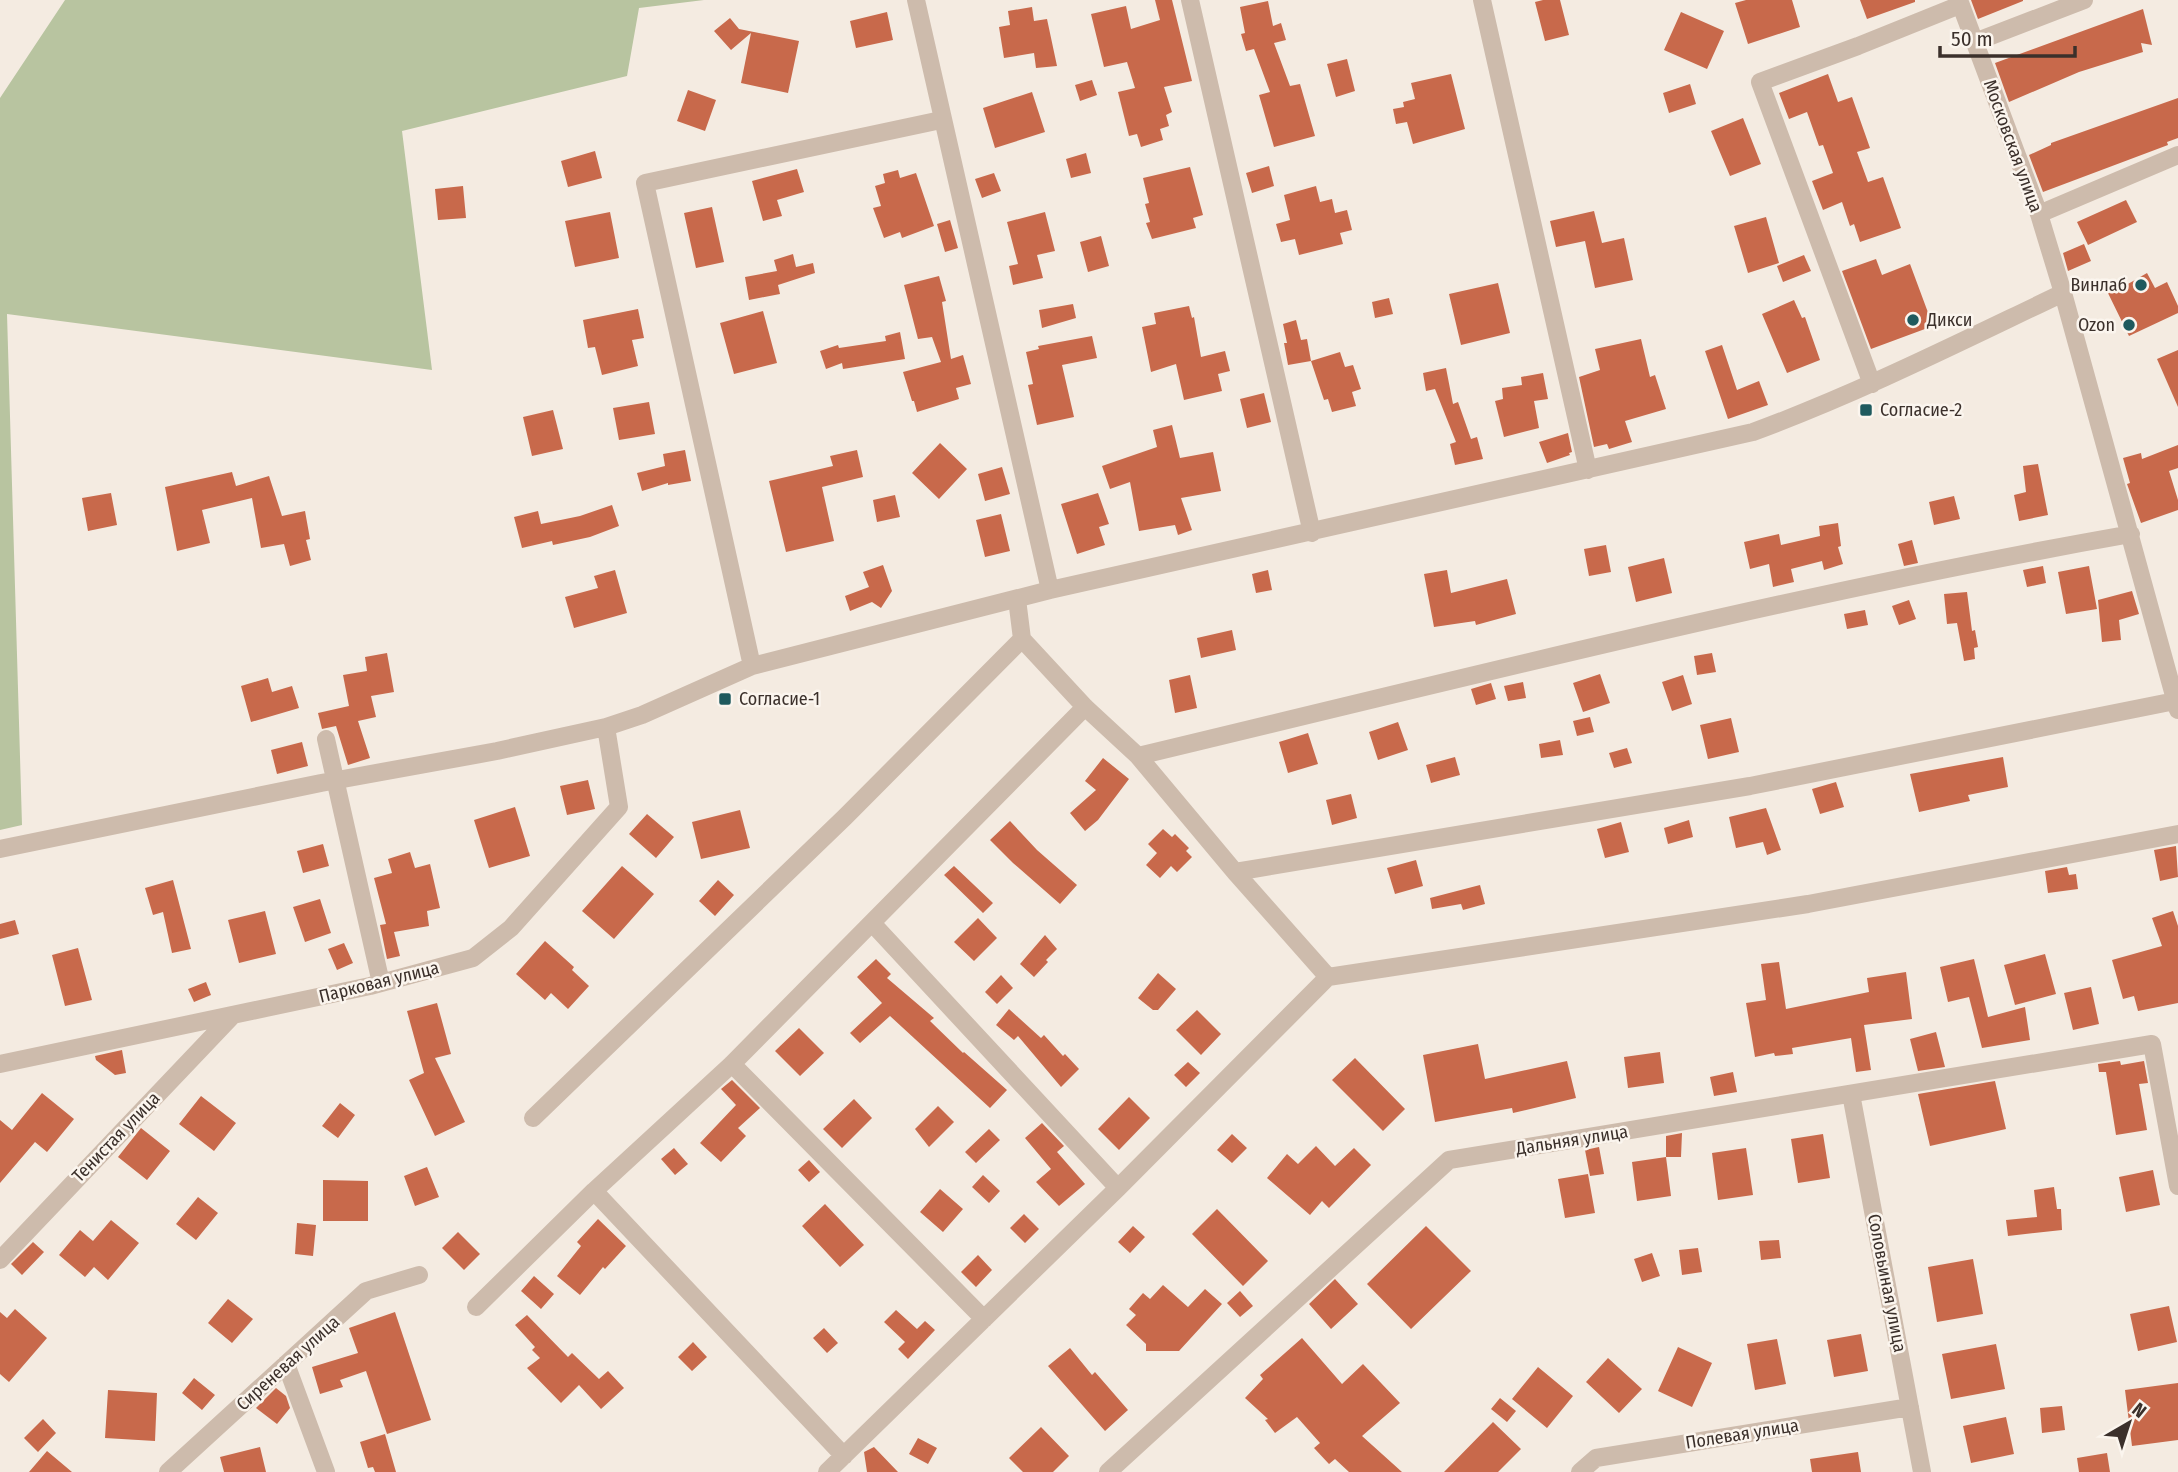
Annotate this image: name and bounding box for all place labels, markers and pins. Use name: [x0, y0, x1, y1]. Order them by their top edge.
place label: Винлаб: [2070, 274, 2127, 296]
marker: Винлаб: [2133, 277, 2149, 293]
place label: Дикси: [1926, 309, 1972, 331]
marker: Дикси: [1905, 312, 1921, 328]
place label: Ozon: [2078, 314, 2115, 336]
marker: Ozon: [2121, 317, 2137, 333]
place label: Согласие-2: [1880, 399, 1962, 421]
marker: Согласие-2: [1858, 402, 1874, 418]
place label: Согласие-1: [739, 688, 820, 710]
marker: Согласие-1: [717, 691, 733, 707]

